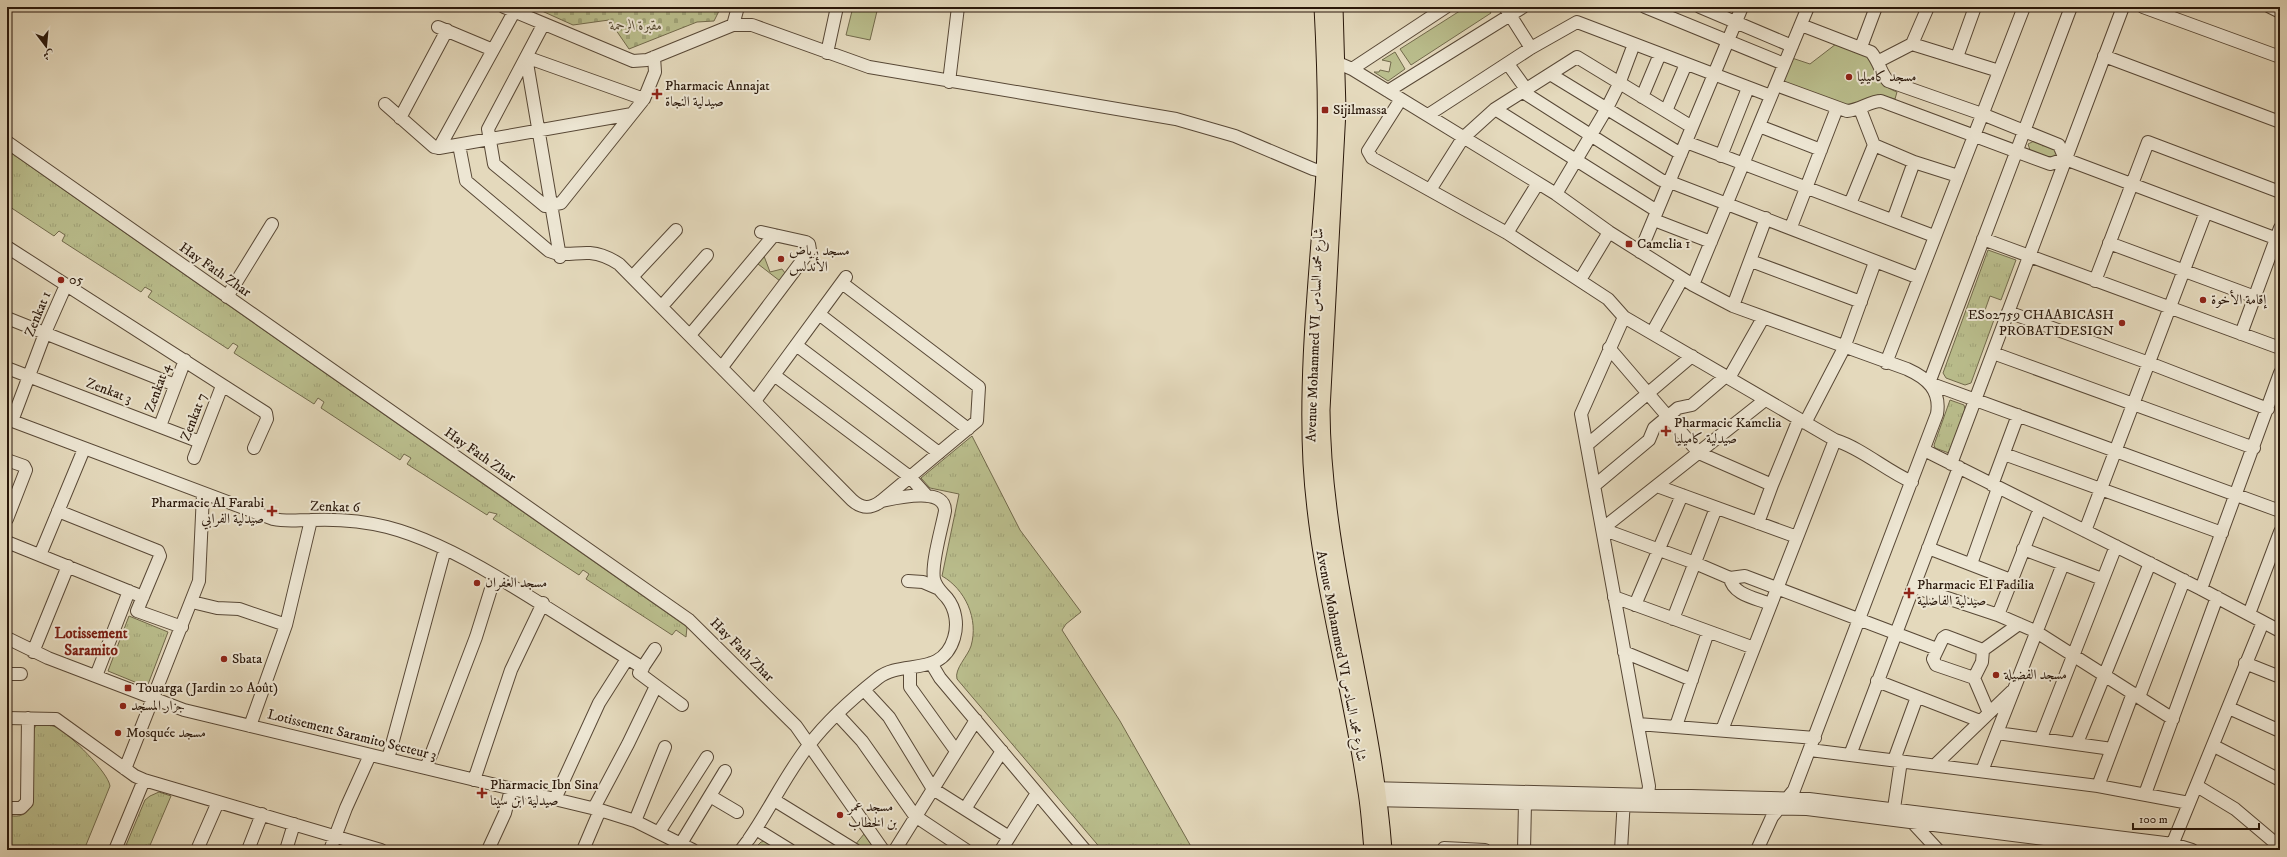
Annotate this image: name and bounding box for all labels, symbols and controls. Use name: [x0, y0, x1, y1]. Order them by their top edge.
park label: مقبرة الرحمة: [608, 17, 662, 35]
north arrow: [26, 26, 66, 66]
text: ش: [41, 46, 56, 63]
place label: مسجد كاميليا: [1857, 68, 1917, 86]
marker: مسجد كاميليا: [1844, 72, 1854, 82]
place label: Pharmacie Annajat صيدلية النجاة: [665, 77, 770, 111]
marker: Pharmacie Annajat صيدلية النجاة: [652, 89, 662, 99]
place label: Sijilmassa: [1333, 101, 1387, 119]
marker: Sijilmassa: [1320, 105, 1330, 115]
street label: Avenue Mohammed VI شارع محمد السادس: [1302, 228, 1330, 443]
place label: Camelia 1: [1637, 235, 1690, 253]
street label: Hay Fath Zhar: [176, 239, 255, 302]
marker: Camelia 1: [1624, 239, 1634, 249]
place label: مسجد رياض الأندلس: [789, 242, 850, 276]
marker: مسجد رياض الأندلس: [776, 254, 786, 264]
place label: 05: [69, 271, 84, 289]
marker: 05: [56, 275, 66, 285]
street label: Zenkat 1: [21, 289, 55, 339]
place label: إقامة الأخوة: [2211, 289, 2267, 309]
marker: إقامة الأخوة: [2198, 295, 2208, 305]
place label: ES02759 CHAABICASH PROBATIDESIGN: [1968, 306, 2115, 340]
marker: ES02759 CHAABICASH PROBATIDESIGN: [2117, 318, 2127, 328]
street label: Zenkat 4: [141, 360, 175, 415]
street label: Zenkat 3: [84, 374, 134, 408]
street label: Zenkat 7: [177, 391, 211, 443]
place label: Pharmacie Kamelia صيدلية كاميليا: [1674, 414, 1781, 448]
street label: Hay Fath Zhar: [441, 424, 520, 487]
marker: Pharmacie Kamelia صيدلية كاميليا: [1661, 426, 1671, 436]
place label: Pharmacie Al Farabi صيدلية الفرابي: [151, 494, 264, 530]
street label: Zenkat 6: [310, 497, 361, 517]
marker: Pharmacie Al Farabi صيدلية الفرابي: [267, 506, 277, 516]
street label: Avenue Mohammed VI شارع محمد السادس: [1310, 549, 1370, 763]
place label: مسجد الغفران: [485, 574, 547, 592]
place label: Pharmacie El Fadilia صيدلية الفاضلية: [1917, 576, 2034, 610]
marker: مسجد الغفران: [472, 578, 482, 588]
marker: Pharmacie El Fadilia صيدلية الفاضلية: [1904, 588, 1914, 598]
street label: Hay Fath Zhar: [706, 614, 779, 687]
district label: Lotissement Saramito: [54, 624, 128, 660]
place label: Sbata: [232, 650, 262, 668]
marker: Sbata: [219, 654, 229, 664]
place label: مسجد الفضيلة: [2003, 666, 2067, 684]
marker: مسجد الفضيلة: [1991, 670, 2001, 680]
place label: Touarga (Jardin 20 Août): [136, 679, 278, 697]
marker: Touarga (Jardin 20 Août): [123, 683, 133, 693]
place label: جزار المسجد: [131, 697, 185, 715]
marker: جزار المسجد: [118, 701, 128, 711]
street label: Lotissement Saramito Secteur 3: [266, 705, 438, 765]
place label: Mosquée مسجد: [126, 724, 206, 742]
marker: Mosquée مسجد: [113, 728, 123, 738]
place label: Pharmacie Ibn Sina صيدلية ابن سينا: [490, 776, 598, 810]
marker: Pharmacie Ibn Sina صيدلية ابن سينا: [477, 788, 487, 798]
place label: مسجد عمر بن الخطاب: [846, 798, 898, 832]
scale bar: [2133, 805, 2259, 831]
marker: مسجد عمر بن الخطاب: [835, 810, 845, 820]
text: 100 m: [2139, 812, 2168, 827]

